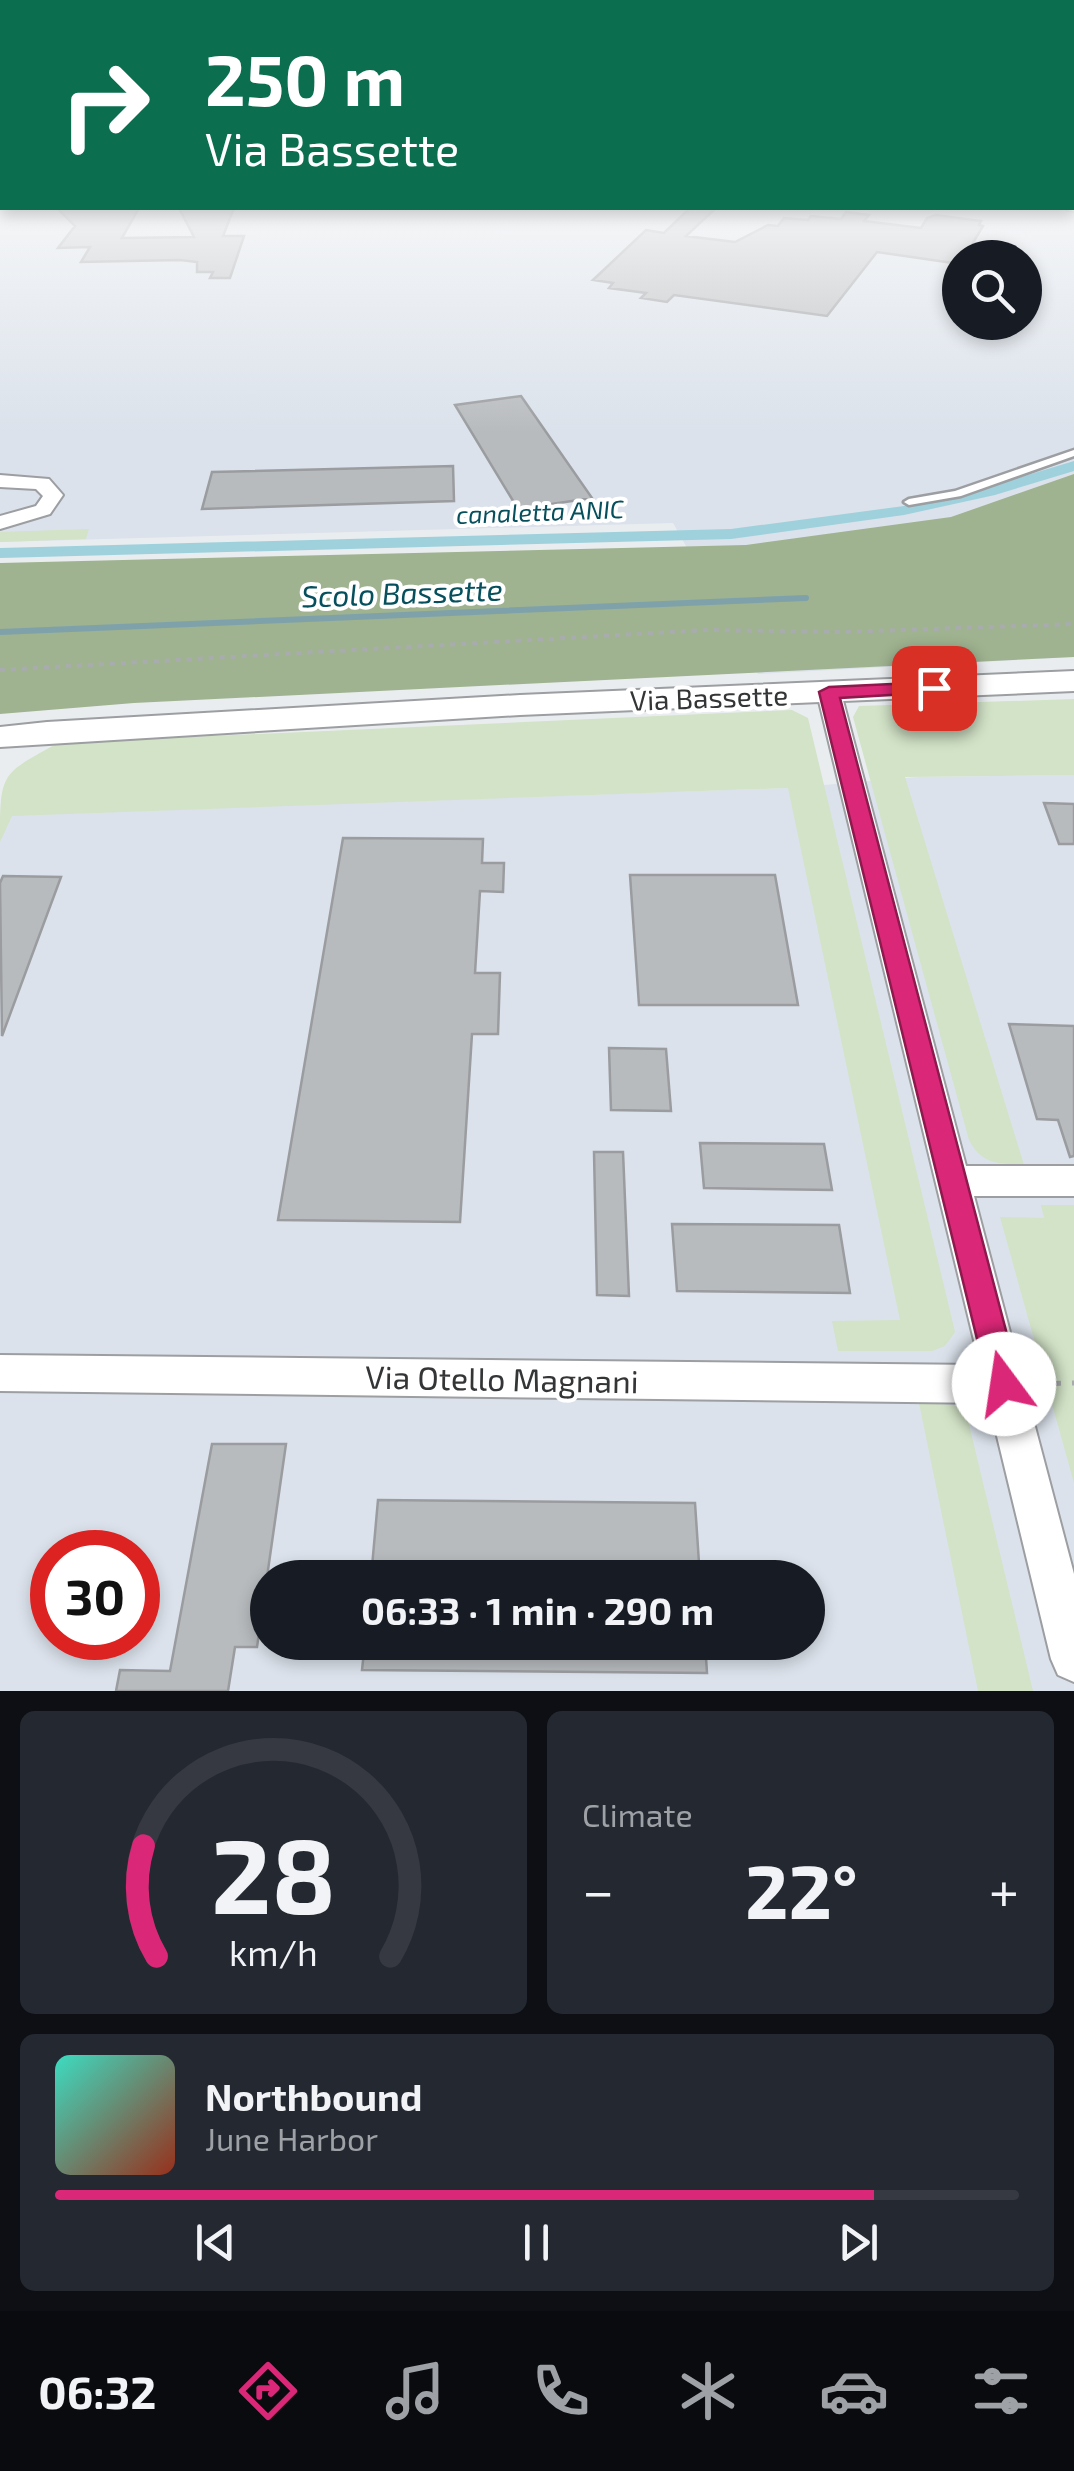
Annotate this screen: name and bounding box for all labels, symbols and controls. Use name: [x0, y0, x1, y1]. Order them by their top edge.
text: 250 m: [205, 36, 405, 120]
icon: right: [40, 40, 170, 170]
text: Via Bassette: [205, 121, 459, 175]
map controls: [942, 240, 1042, 340]
button: search: [942, 240, 1042, 340]
water label: canaletta ANIC: [456, 493, 625, 529]
water label: Scolo Bassette: [301, 570, 503, 614]
pin: [892, 646, 977, 731]
icon: arrive: [907, 661, 962, 716]
street label: Via Bassette: [629, 677, 789, 717]
position arrow: [952, 1332, 1056, 1436]
street label: Via Otello Magnani: [365, 1357, 639, 1399]
speed limit sign: 30: [30, 1530, 160, 1660]
text: 06:33 · 1 min · 290 m: [361, 1587, 714, 1633]
text: Climate: [582, 1795, 693, 1833]
text: 28: [211, 1810, 336, 1935]
text: 22°: [745, 1844, 858, 1934]
text: −: [582, 1856, 614, 1922]
text: +: [989, 1856, 1019, 1922]
text: km/h: [229, 1930, 318, 1973]
text: Northbound: [205, 2073, 423, 2119]
text: June Harbor: [205, 2119, 378, 2157]
icon: previous: [188, 2215, 243, 2270]
icon: pause: [509, 2215, 564, 2270]
icon: next: [831, 2215, 886, 2270]
icon: directions: [233, 2356, 303, 2426]
icon: music: [380, 2356, 450, 2426]
icon: phone: [526, 2356, 596, 2426]
icon: climate: [673, 2356, 743, 2426]
icon: car: [819, 2356, 889, 2426]
icon: filters: [966, 2356, 1036, 2426]
text: 06:32: [38, 2364, 156, 2418]

